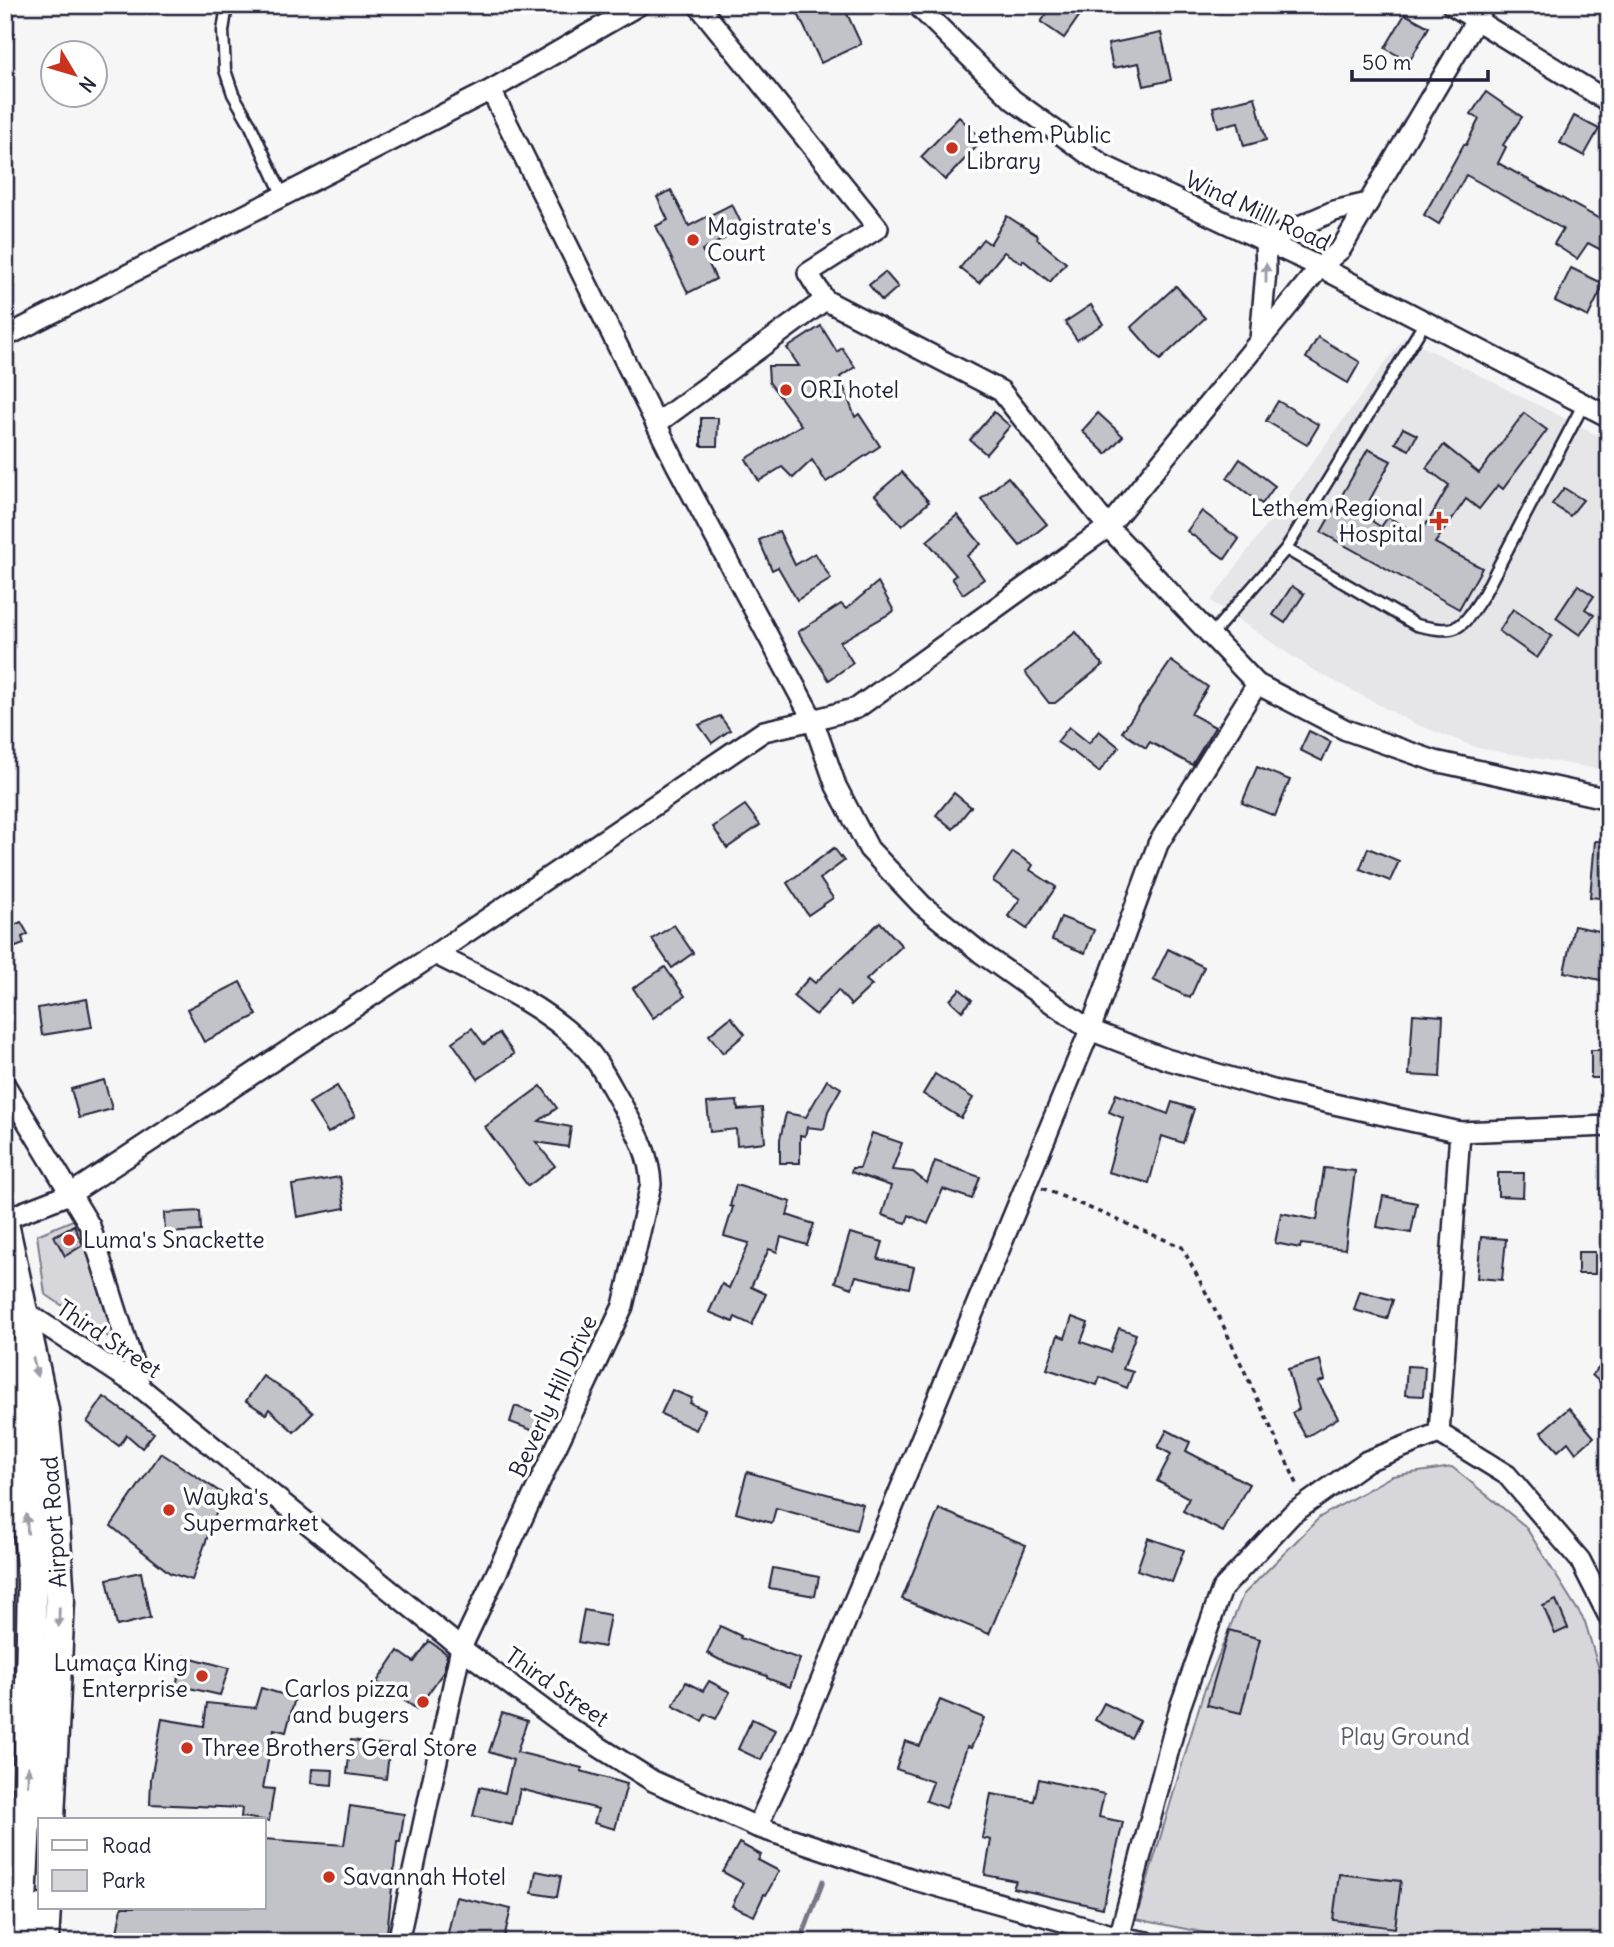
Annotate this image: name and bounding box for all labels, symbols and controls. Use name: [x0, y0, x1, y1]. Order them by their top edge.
north arrow: [38, 38, 108, 108]
scale bar: [1352, 38, 1488, 82]
text: 50 m: [1362, 49, 1411, 76]
text: N: [74, 72, 101, 97]
place label: Lethem Public Library: [966, 120, 1111, 175]
marker: Lethem Public Library: [944, 140, 960, 156]
street label: Wind Milll Road: [1181, 164, 1335, 257]
place label: Magistrate's Court: [707, 212, 832, 267]
marker: Magistrate's Court: [685, 232, 701, 248]
one-way arrow: [1260, 262, 1272, 284]
place label: ORI hotel: [800, 375, 899, 404]
marker: ORI hotel: [778, 382, 794, 398]
place label: Lethem Regional Hospital: [1251, 493, 1423, 548]
marker: Lethem Regional Hospital: [1429, 511, 1449, 531]
place label: Luma's Snackette: [83, 1225, 265, 1254]
marker: Luma's Snackette: [61, 1232, 77, 1248]
street label: Third Street: [51, 1293, 167, 1384]
street label: Beverly Hill Drive: [502, 1310, 603, 1482]
one-way arrow: [30, 1356, 41, 1378]
street label: Airport Road: [34, 1455, 73, 1589]
place label: Wayka's Supermarket: [183, 1482, 319, 1537]
marker: Wayka's Supermarket: [161, 1502, 177, 1518]
one-way arrow: [21, 1513, 32, 1535]
one-way arrow: [54, 1606, 65, 1628]
street label: Third Street: [500, 1640, 615, 1733]
place label: Lumaça King Enterprise: [53, 1648, 188, 1703]
marker: Lumaça King Enterprise: [194, 1668, 210, 1684]
place label: Carlos pizza and bugers: [284, 1674, 409, 1729]
marker: Carlos pizza and bugers: [415, 1694, 431, 1710]
park label: Play Ground: [1340, 1722, 1470, 1751]
place label: Three Brothers Geral Store: [201, 1733, 477, 1762]
marker: Three Brothers Geral Store: [179, 1740, 195, 1756]
one-way arrow: [22, 1764, 34, 1786]
legend: [38, 1818, 266, 1909]
text: Road: [102, 1832, 151, 1859]
place label: Savannah Hotel: [343, 1862, 506, 1891]
text: Park: [102, 1867, 145, 1894]
marker: Savannah Hotel: [321, 1869, 337, 1885]

